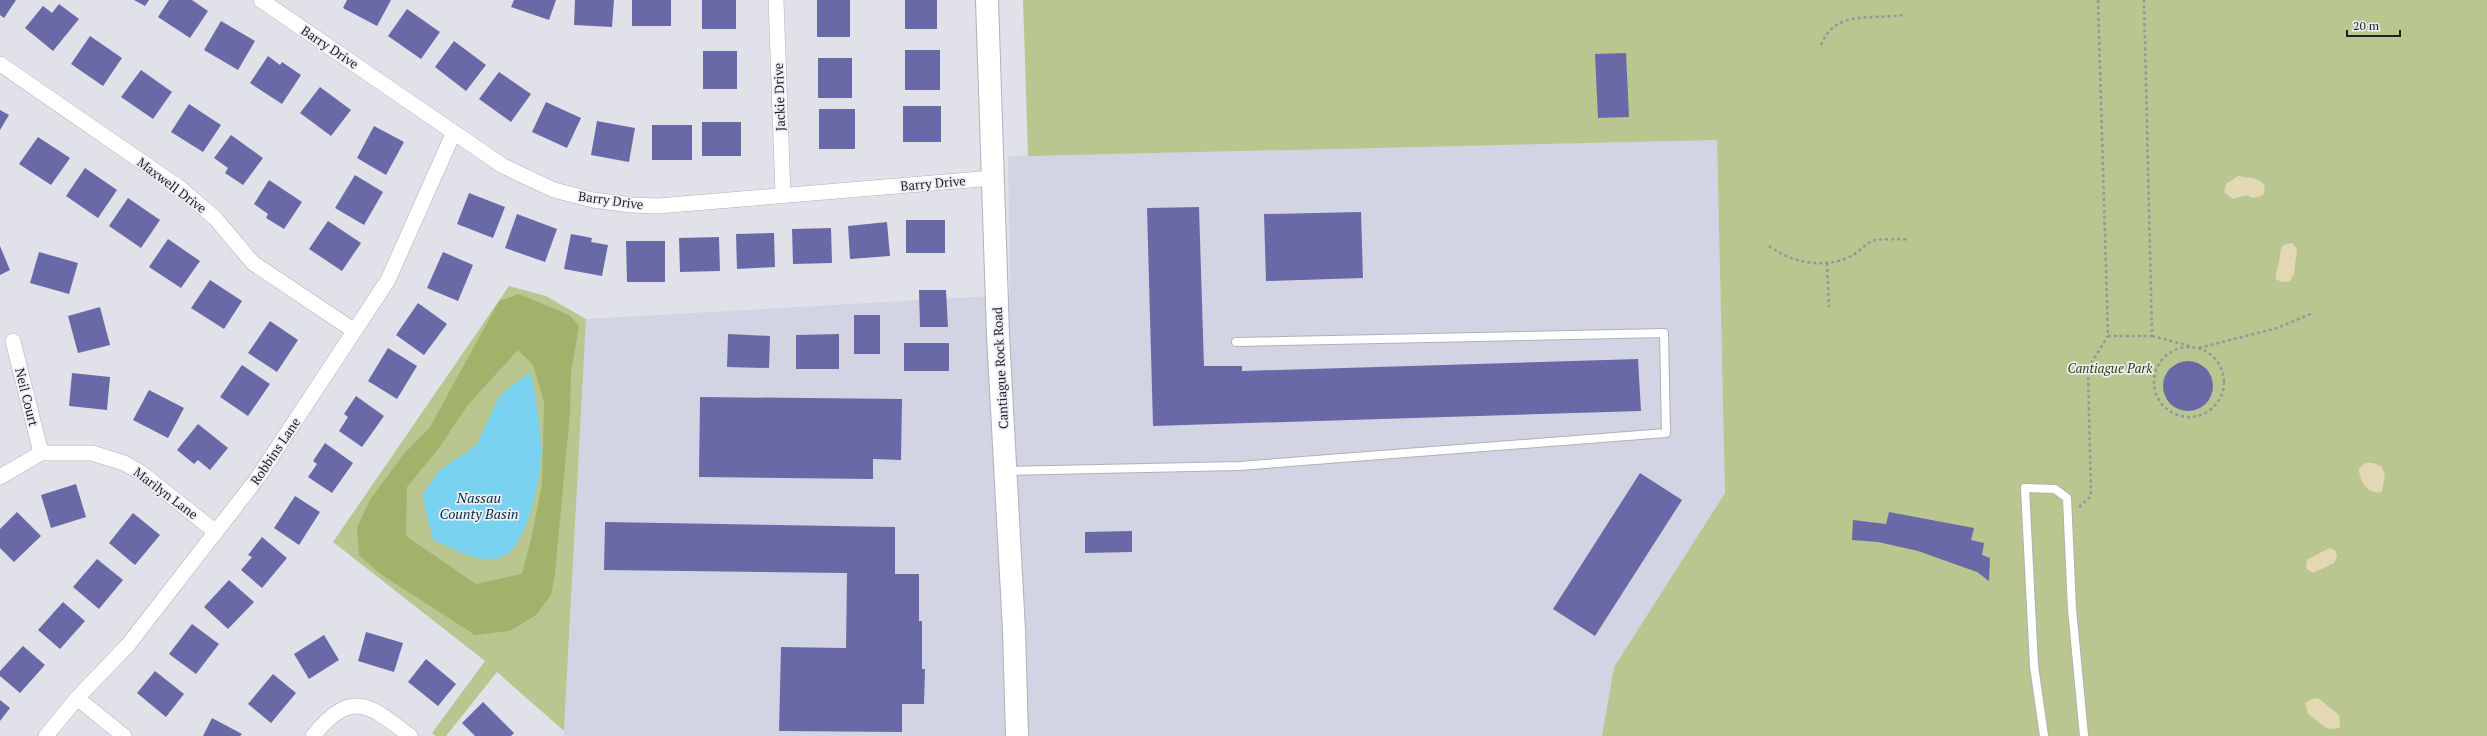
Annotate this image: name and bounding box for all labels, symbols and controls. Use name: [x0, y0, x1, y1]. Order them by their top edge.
scale bar: [2347, 12, 2400, 38]
text: 20 m: [2353, 18, 2380, 33]
street label: Barry Drive: [298, 21, 362, 73]
street label: Jackie Drive: [769, 63, 789, 131]
street label: Maxwell Drive: [134, 153, 210, 217]
street label: Barry Drive: [900, 171, 966, 195]
street label: Barry Drive: [577, 187, 645, 213]
street label: Cantiague Rock Road: [988, 307, 1012, 429]
park label: Cantiague Park: [2067, 359, 2153, 377]
street label: Neil Court: [11, 366, 43, 428]
street label: Robbins Lane: [246, 414, 304, 488]
street label: Marilyn Lane: [130, 463, 202, 523]
water label: Nassau County Basin: [439, 488, 519, 523]

